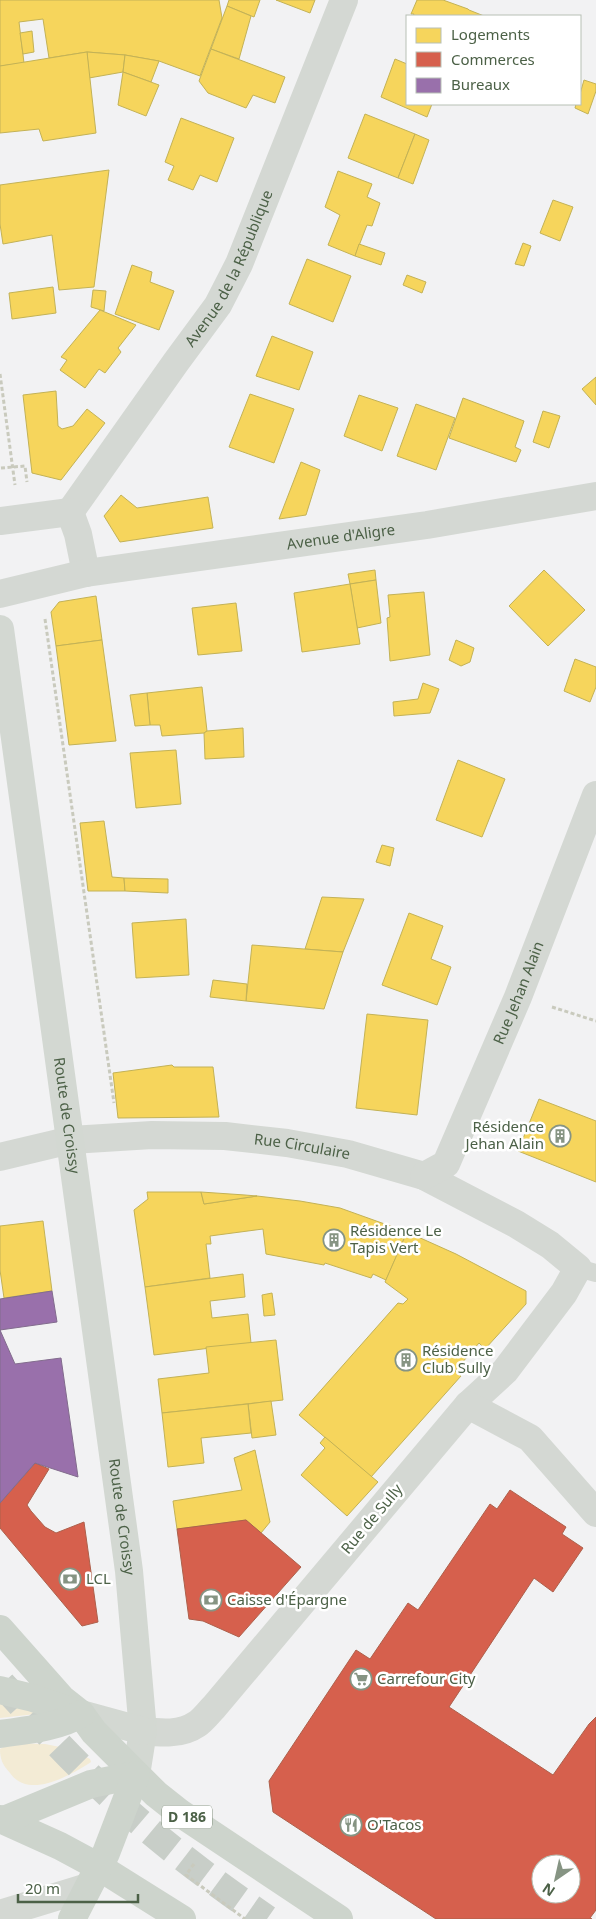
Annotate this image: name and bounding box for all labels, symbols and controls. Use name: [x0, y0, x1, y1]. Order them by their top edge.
legend: [406, 15, 581, 105]
text: Logements: [451, 24, 530, 44]
text: Commerces: [451, 49, 535, 69]
text: Bureaux: [451, 74, 510, 94]
street label: Avenue de la République: [180, 187, 276, 350]
street label: Avenue d'Aligre: [285, 519, 396, 554]
street label: Rue Jehan Alain: [488, 938, 548, 1047]
street label: Route de Croissy: [50, 1056, 86, 1175]
place label: Résidence Jehan Alain: [464, 1116, 544, 1153]
building icon: Résidence Jehan Alain: [548, 1124, 572, 1148]
street label: Rue Circulaire: [253, 1128, 352, 1163]
place label: Résidence Le Tapis Vert: [350, 1220, 442, 1257]
building icon: Résidence Le Tapis Vert: [322, 1228, 346, 1252]
place label: Résidence Club Sully: [422, 1340, 493, 1377]
building icon: Résidence Club Sully: [394, 1348, 418, 1372]
street label: Route de Croissy: [105, 1457, 140, 1576]
street label: Rue de Sully: [336, 1479, 407, 1558]
bank icon: LCL: [58, 1567, 82, 1591]
place label: LCL: [86, 1568, 111, 1588]
bank icon: Caisse d'Épargne: [199, 1588, 223, 1612]
place label: Caisse d'Épargne: [227, 1589, 347, 1609]
supermarket icon: Carrefour City: [349, 1667, 373, 1691]
place label: Carrefour City: [377, 1668, 476, 1688]
road number: D 186: [162, 1805, 212, 1828]
restaurant icon: O'Tacos: [339, 1813, 363, 1837]
place label: O'Tacos: [367, 1814, 421, 1834]
north arrow: [531, 1854, 581, 1904]
scale bar: [18, 1872, 138, 1904]
text: 20 m: [25, 1878, 60, 1898]
text: N: [538, 1879, 558, 1901]

